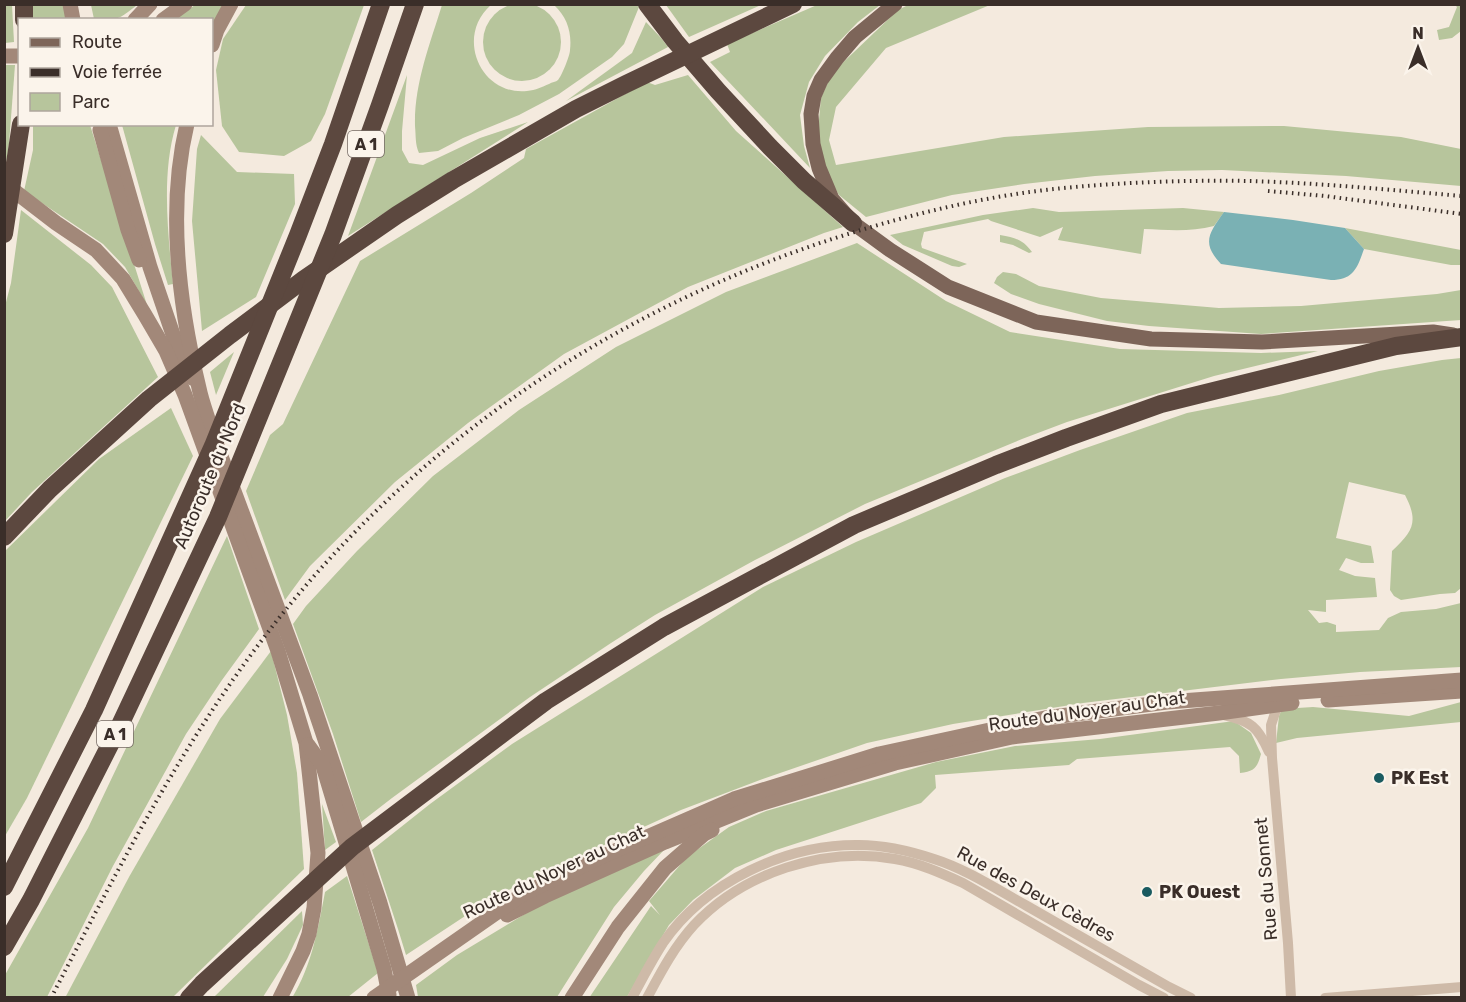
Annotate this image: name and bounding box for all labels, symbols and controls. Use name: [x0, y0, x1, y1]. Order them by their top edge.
legend: [18, 18, 213, 126]
north arrow: [1388, 18, 1448, 78]
text: N: [1412, 24, 1424, 43]
text: Route: [72, 31, 122, 53]
text: Voie ferrée: [72, 61, 162, 83]
text: Parc: [72, 91, 110, 113]
road number: A 1: [348, 131, 384, 157]
street label: Autoroute du Nord: [169, 400, 251, 552]
street label: Route du Noyer au Chat: [987, 686, 1187, 736]
road number: A 1: [97, 721, 133, 747]
place label: PK Est: [1391, 767, 1449, 789]
marker: PK Est: [1372, 771, 1386, 785]
street label: Rue du Sonnet: [1250, 817, 1282, 941]
street label: Route du Noyer au Chat: [459, 820, 649, 924]
street label: Rue des Deux Cèdres: [953, 841, 1119, 947]
place label: PK Ouest: [1159, 881, 1240, 903]
marker: PK Ouest: [1140, 885, 1154, 899]

